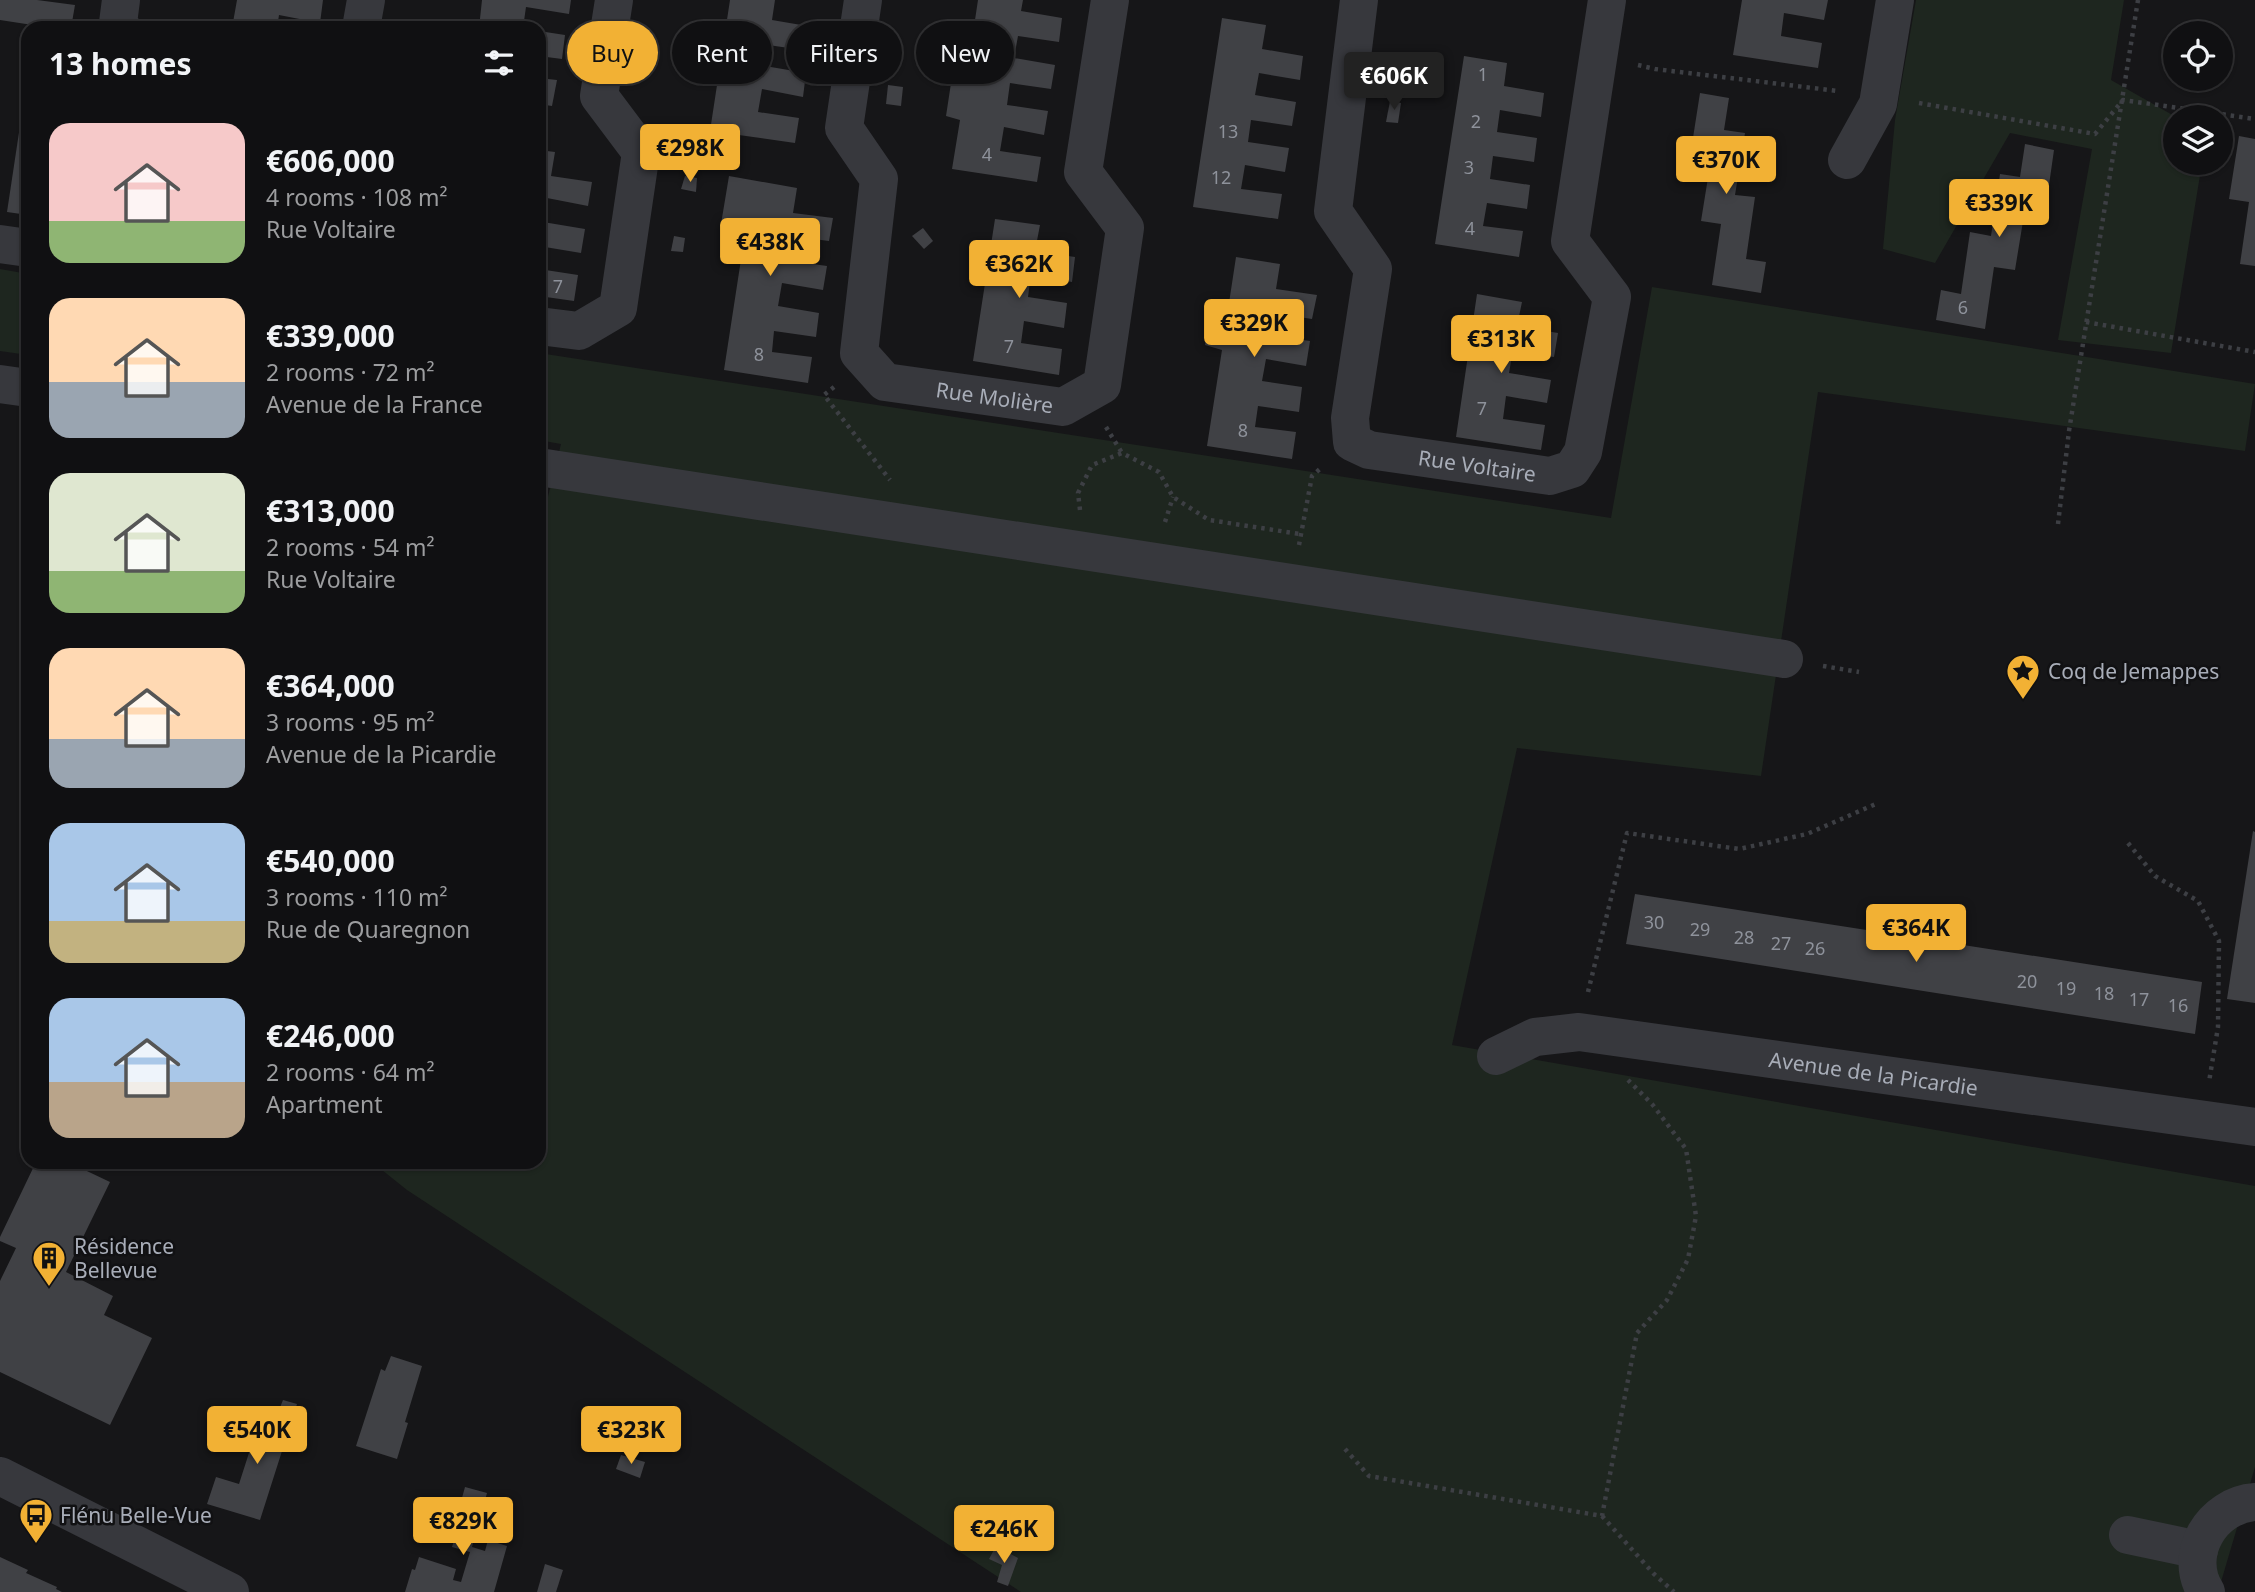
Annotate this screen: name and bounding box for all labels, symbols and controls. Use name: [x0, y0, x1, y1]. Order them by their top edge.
chip: Buy: [567, 21, 658, 84]
chip: Rent: [672, 21, 772, 84]
chip: Filters: [786, 21, 902, 84]
chip: New: [916, 21, 1014, 84]
map controls: [2163, 21, 2233, 175]
button: locate: [2163, 21, 2233, 91]
text: 13 homes: [49, 43, 192, 84]
icon: filters: [480, 44, 518, 82]
pin: €606K: [1345, 52, 1443, 112]
text: €606K: [1360, 59, 1428, 91]
house number: 1: [1478, 62, 1488, 86]
button: layers: [2163, 105, 2233, 175]
house number: 2: [1471, 109, 1481, 133]
house number: 13: [1218, 119, 1238, 143]
pin: €298K: [641, 124, 739, 184]
text: €298K: [656, 131, 724, 163]
pin: €370K: [1677, 136, 1775, 196]
text: €606,000: [266, 140, 395, 181]
house number: 4: [982, 142, 992, 166]
text: €370K: [1692, 143, 1760, 175]
icon: home: [105, 151, 189, 235]
house number: 3: [1464, 155, 1474, 179]
house number: 12: [1211, 165, 1231, 189]
pin: €339K: [1950, 180, 2048, 239]
text: 4 rooms · 108 m²: [266, 181, 448, 213]
text: €339K: [1965, 186, 2033, 218]
text: Rue Voltaire: [266, 213, 396, 245]
house number: 4: [1465, 216, 1475, 240]
pin: €438K: [721, 218, 819, 278]
text: €438K: [736, 225, 804, 257]
pin: €362K: [970, 240, 1068, 300]
text: €362K: [985, 247, 1053, 279]
house number: 7: [553, 274, 563, 298]
house number: 6: [1958, 295, 1968, 319]
pin: €329K: [1205, 300, 1303, 359]
text: €329K: [1220, 306, 1288, 338]
text: €339,000: [266, 315, 395, 356]
pin: €313K: [1452, 316, 1550, 375]
text: €313K: [1467, 322, 1535, 354]
icon: home: [105, 326, 189, 410]
house number: 7: [1004, 334, 1014, 358]
house number: 8: [754, 342, 764, 366]
text: 2 rooms · 72 m²: [266, 356, 435, 388]
street label: Rue Molière: [934, 375, 1055, 419]
text: Avenue de la France: [266, 388, 483, 420]
house number: 7: [1477, 396, 1487, 420]
house number: 8: [1238, 418, 1248, 442]
street label: Rue Voltaire: [1417, 443, 1538, 488]
text: €313,000: [266, 490, 395, 531]
icon: home: [105, 501, 189, 585]
text: 2 rooms · 54 m²: [266, 531, 435, 563]
text: Rue Voltaire: [266, 563, 396, 595]
place icon: Coq de Jemappes: [2004, 652, 2042, 701]
place label: Coq de Jemappes: [2048, 657, 2219, 685]
text: €364,000: [266, 665, 395, 706]
icon: home: [105, 676, 189, 760]
text: 3 rooms · 95 m²: [266, 706, 435, 738]
text: Avenue de la Picardie: [266, 738, 497, 770]
text: €540,000: [266, 840, 395, 881]
icon: home: [105, 851, 189, 935]
text: 3 rooms · 110 m²: [266, 881, 448, 913]
pin: €364K: [1867, 904, 1965, 964]
house number: 30: [1644, 910, 1664, 934]
text: €364K: [1882, 911, 1950, 943]
text: Rue de Quaregnon: [266, 913, 470, 945]
house number: 29: [1690, 917, 1710, 941]
house number: 28: [1734, 925, 1754, 949]
house number: 27: [1771, 931, 1791, 955]
house number: 26: [1805, 936, 1825, 960]
house number: 20: [2017, 969, 2037, 993]
house number: 19: [2056, 976, 2076, 1000]
house number: 18: [2094, 981, 2114, 1005]
house number: 17: [2129, 987, 2149, 1011]
house number: 16: [2168, 993, 2188, 1017]
text: €246,000: [266, 1015, 395, 1056]
icon: home: [105, 1026, 189, 1110]
street label: Avenue de la Picardie: [1767, 1045, 1980, 1102]
text: 2 rooms · 64 m²: [266, 1056, 435, 1088]
text: Apartment: [266, 1088, 383, 1120]
place label: Résidence Bellevue: [74, 1232, 174, 1284]
building icon: Résidence Bellevue: [30, 1239, 68, 1288]
pin: €540K: [208, 1406, 306, 1466]
pin: €323K: [582, 1406, 680, 1466]
text: €540K: [223, 1413, 291, 1445]
text: €323K: [597, 1413, 665, 1445]
bus stop icon: Flénu Belle-Vue: [17, 1496, 55, 1545]
pin: €829K: [414, 1498, 512, 1557]
place label: Flénu Belle-Vue: [60, 1501, 212, 1529]
text: €829K: [429, 1504, 497, 1536]
pin: €246K: [955, 1506, 1053, 1565]
text: €246K: [970, 1512, 1038, 1544]

